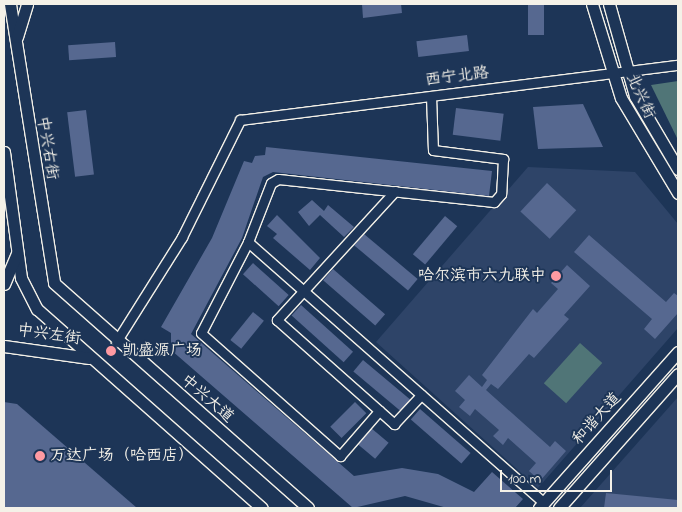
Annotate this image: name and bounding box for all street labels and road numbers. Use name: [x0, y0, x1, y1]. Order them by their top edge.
street label: 西宁北路: [424, 64, 490, 90]
street label: 北兴街: [621, 70, 659, 122]
street label: 中兴右街: [33, 115, 61, 181]
street label: 中兴左街: [16, 321, 82, 349]
street label: 中兴大道: [177, 371, 237, 427]
street label: 和谐大道: [568, 389, 626, 449]

